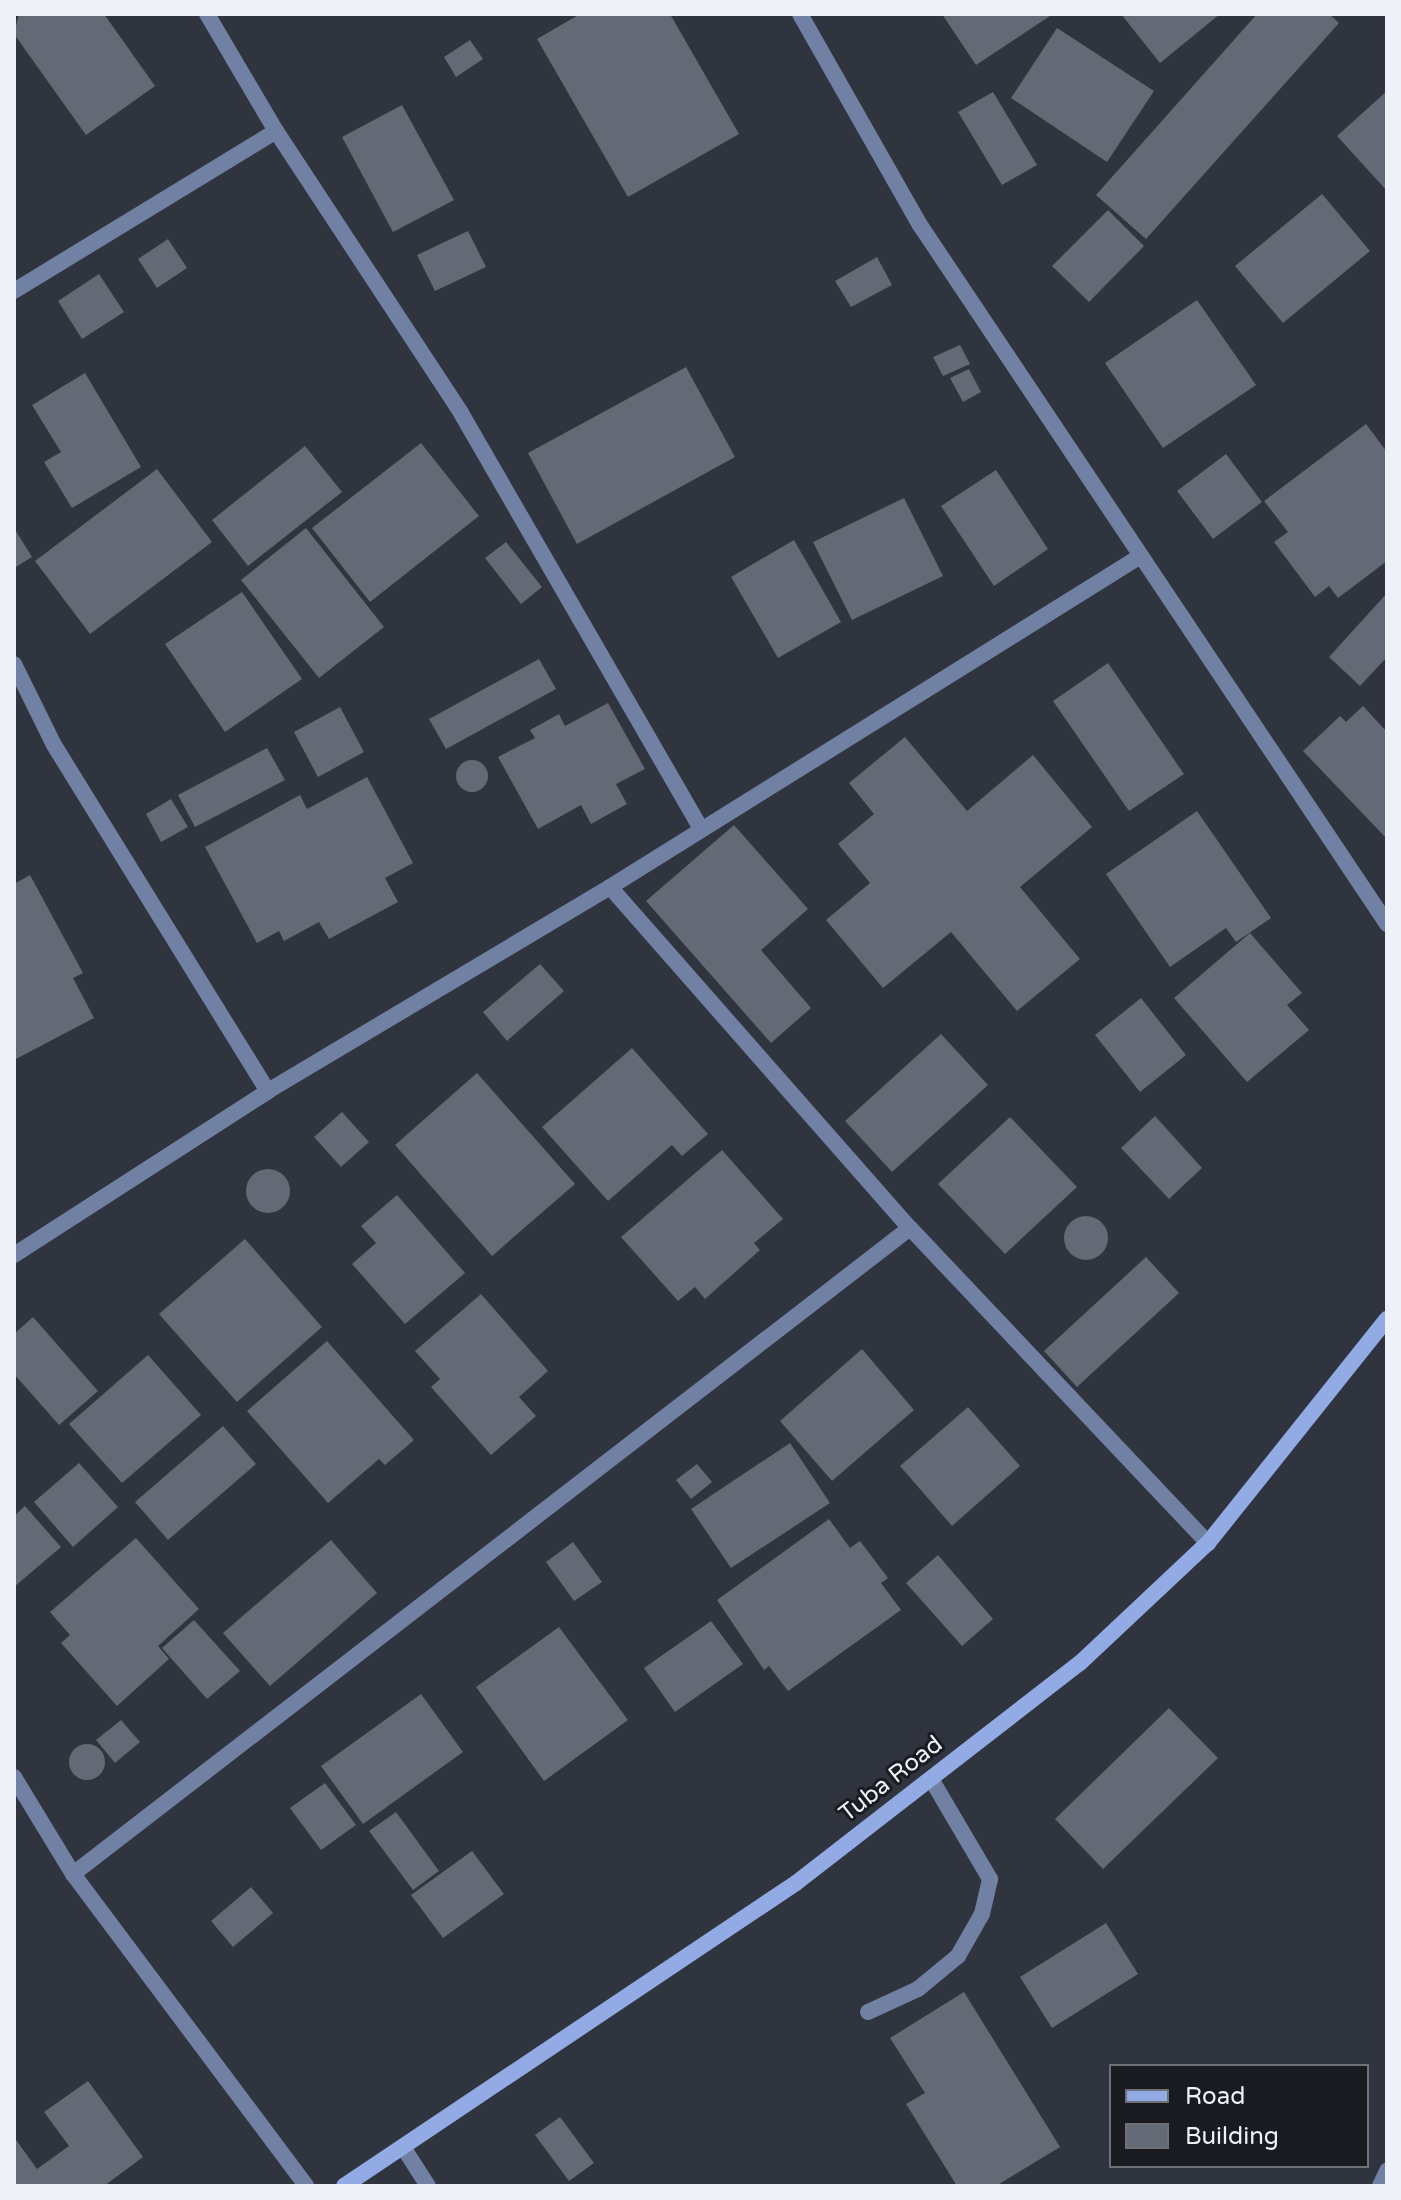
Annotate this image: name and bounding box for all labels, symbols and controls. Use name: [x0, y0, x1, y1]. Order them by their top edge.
street label: Tuba Road: [834, 1730, 948, 1828]
legend: [1109, 2064, 1369, 2168]
text: Road: [1185, 2082, 1245, 2111]
text: Building: [1185, 2122, 1279, 2151]

